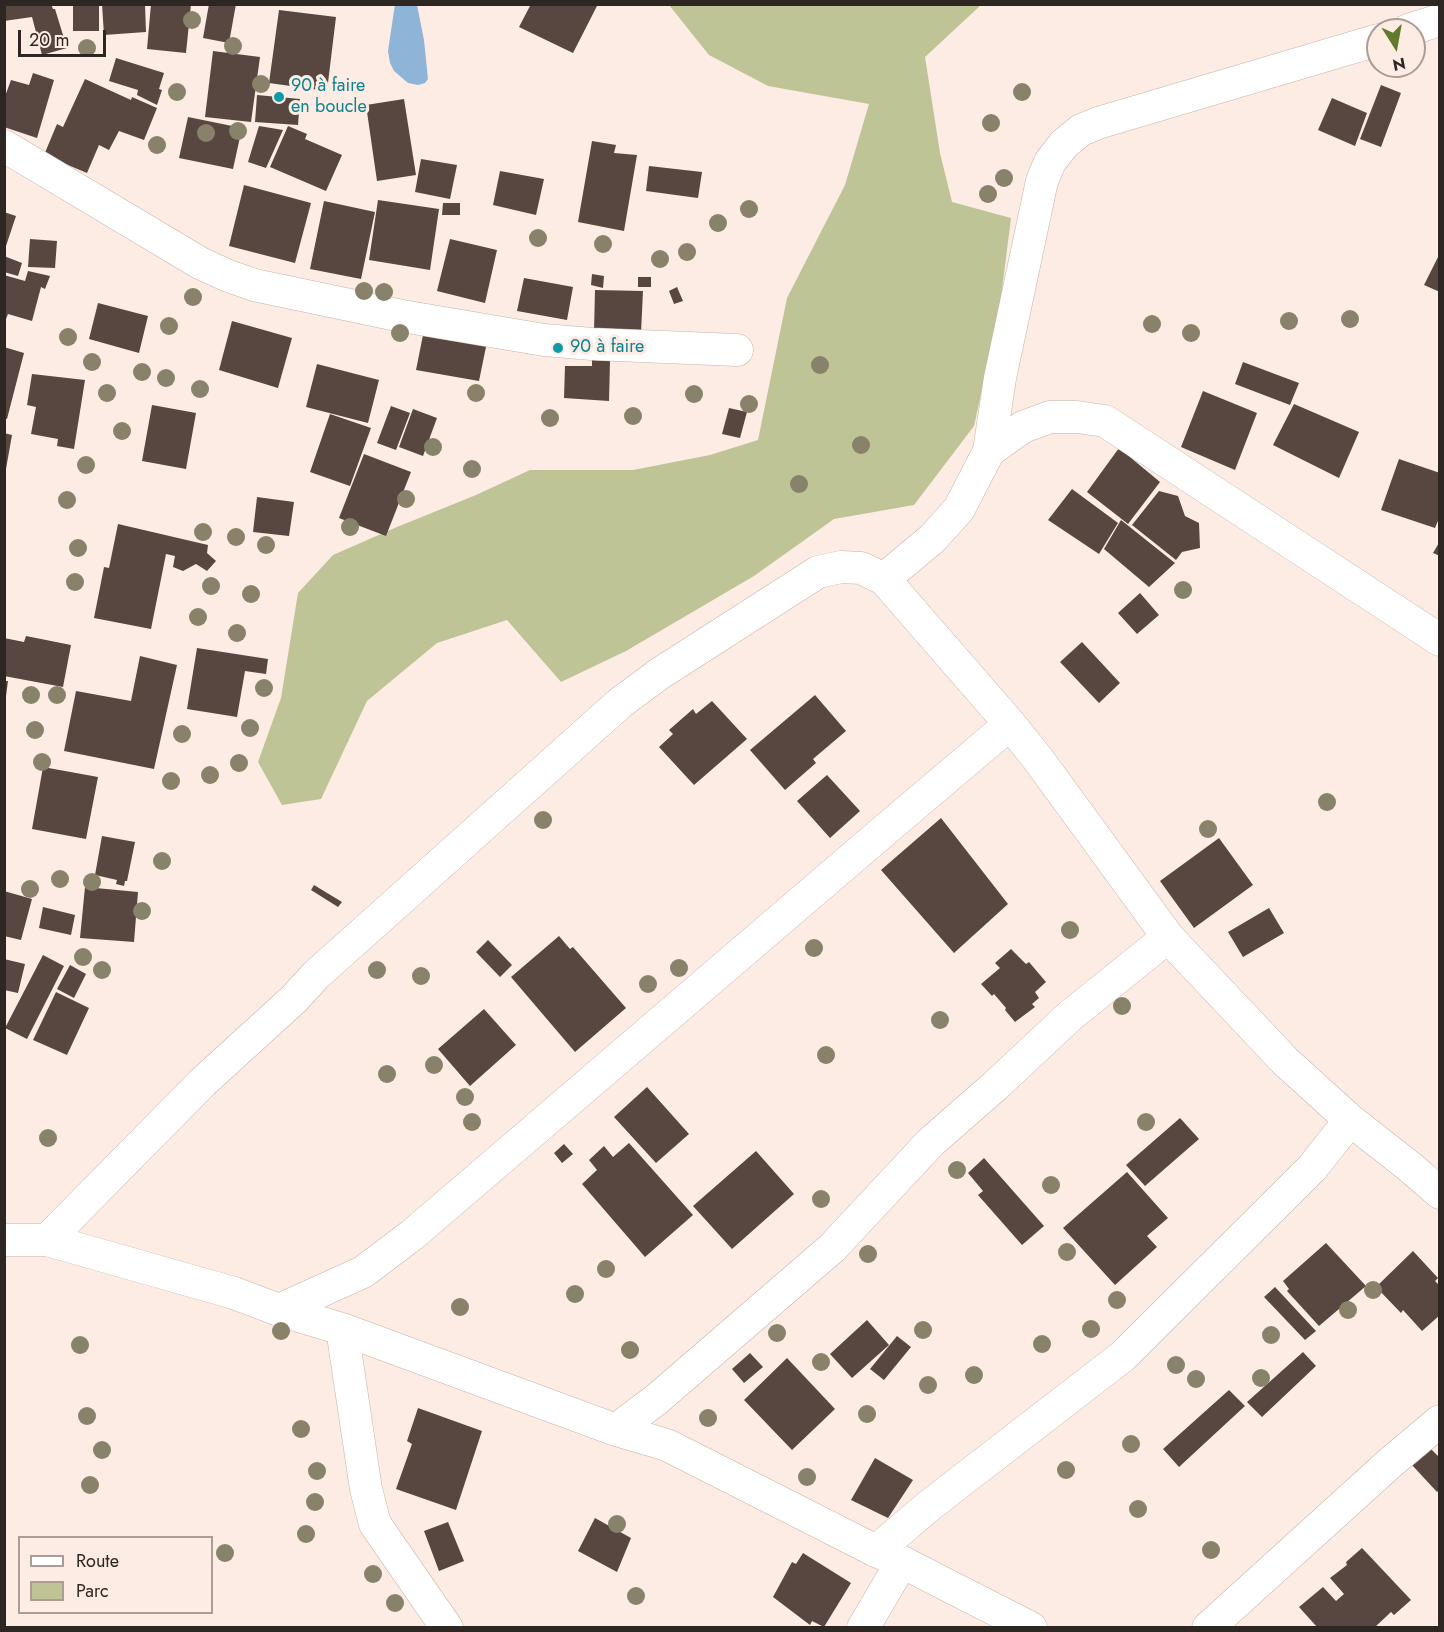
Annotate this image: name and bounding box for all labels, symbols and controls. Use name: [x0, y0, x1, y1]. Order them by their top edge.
scale bar: [21, 18, 110, 56]
north arrow: [1366, 18, 1426, 78]
text: 20 m: [29, 27, 69, 53]
text: N: [1391, 52, 1408, 77]
place label: 90 à faire en boucle: [291, 76, 367, 118]
marker: 90 à faire en boucle: [272, 90, 286, 104]
place label: 90 à faire: [570, 337, 644, 359]
marker: 90 à faire: [551, 341, 565, 355]
legend: [18, 1536, 213, 1614]
text: Route: [76, 1548, 119, 1574]
text: Parc: [76, 1578, 109, 1604]

